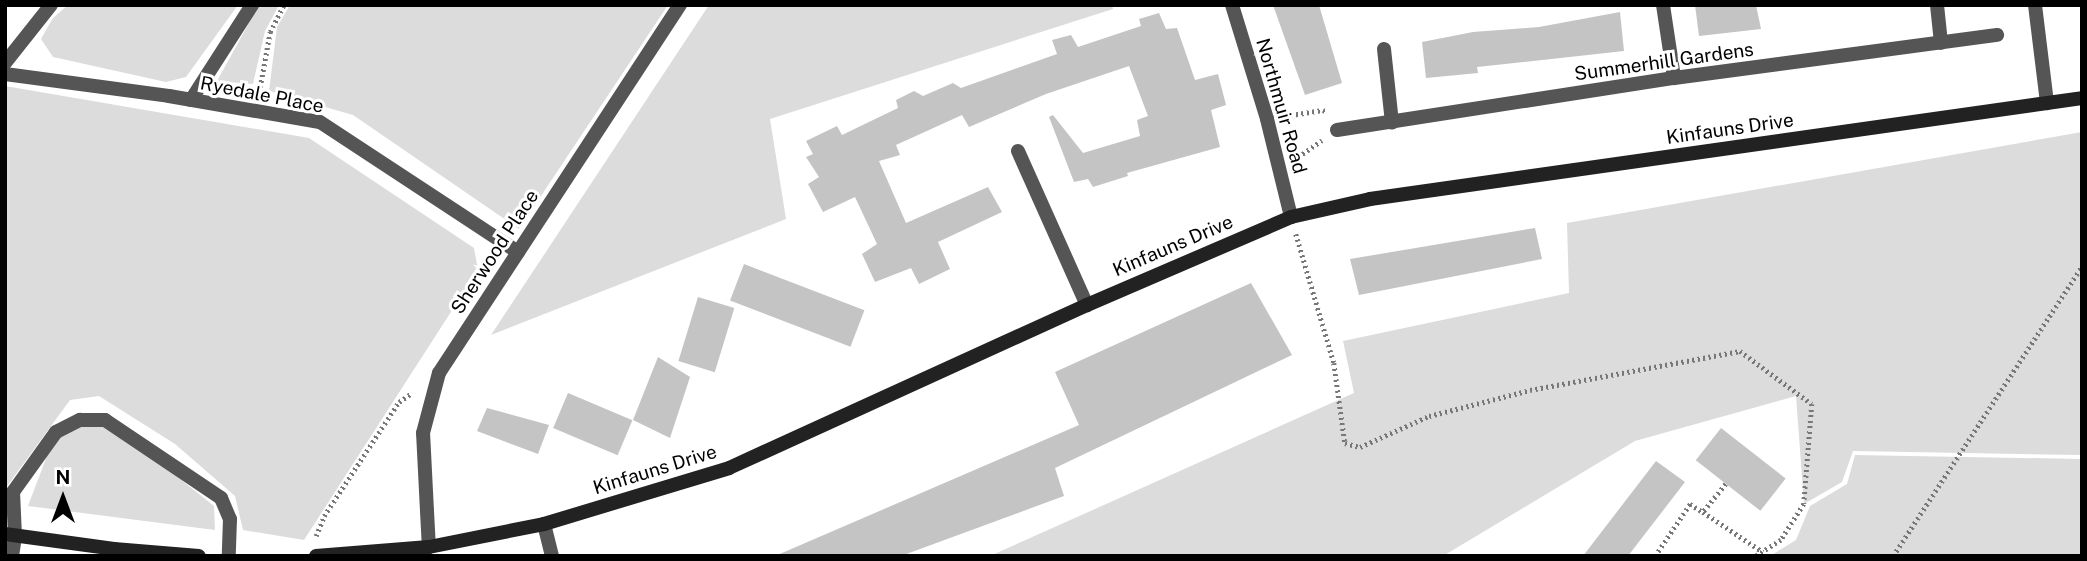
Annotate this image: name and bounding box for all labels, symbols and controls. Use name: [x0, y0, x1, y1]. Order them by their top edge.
street label: Northmuir Road: [1251, 36, 1311, 176]
street label: Summerhill Gardens: [1573, 38, 1755, 86]
street label: Ryedale Place: [198, 72, 326, 118]
street label: Kinfauns Drive: [1665, 109, 1795, 149]
street label: Sherwood Place: [446, 186, 544, 318]
street label: Kinfauns Drive: [1110, 210, 1236, 282]
street label: Kinfauns Drive: [590, 440, 720, 500]
north arrow: [28, 463, 98, 533]
text: N: [56, 466, 70, 488]

